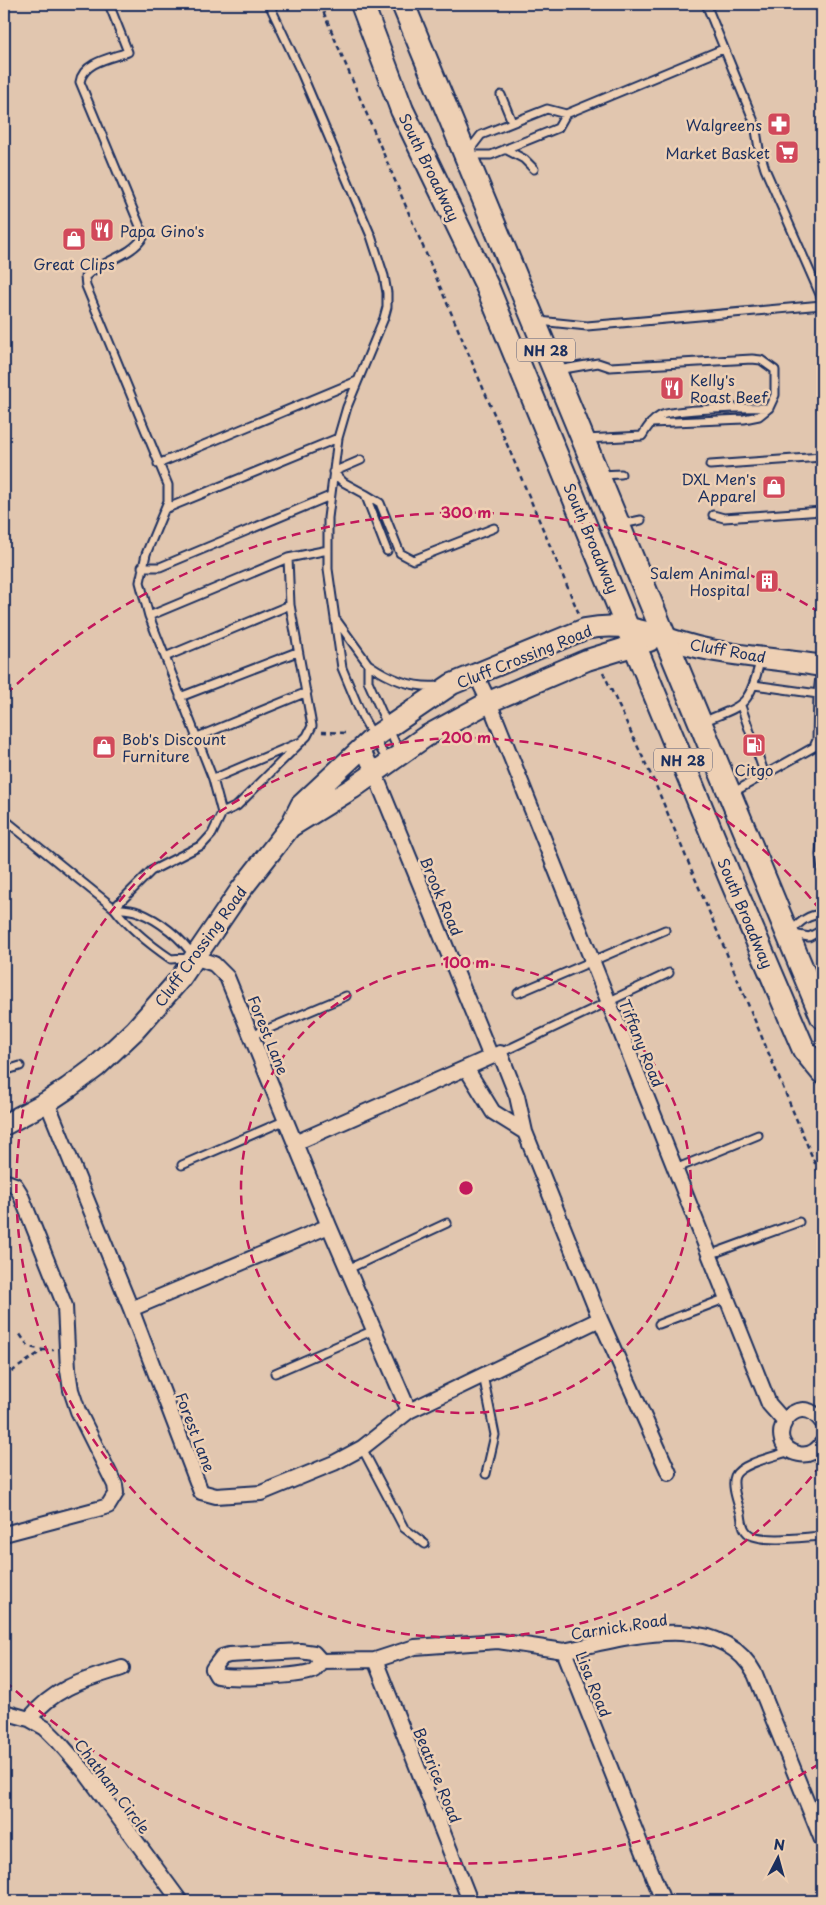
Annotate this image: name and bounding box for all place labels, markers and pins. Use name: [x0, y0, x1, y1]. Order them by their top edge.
pharmacy icon: Walgreens: [766, 111, 792, 137]
place label: Walgreens: [686, 113, 762, 136]
supermarket icon: Market Basket: [774, 139, 800, 165]
place label: Market Basket: [666, 141, 770, 164]
restaurant icon: Papa Gino's: [89, 217, 115, 243]
place label: Papa Gino's: [120, 219, 205, 242]
shop icon: Great Clips: [61, 226, 87, 252]
place label: Great Clips: [33, 252, 115, 275]
place label: Kelly's Roast Beef: [690, 368, 768, 408]
restaurant icon: Kelly's Roast Beef: [659, 375, 685, 401]
place label: DXL Men's Apparel: [681, 467, 756, 507]
shop icon: DXL Men's Apparel: [761, 474, 787, 500]
place label: Salem Animal Hospital: [650, 561, 750, 601]
building icon: Salem Animal Hospital: [754, 568, 780, 594]
place label: Bob's Discount Furniture: [122, 727, 226, 767]
fuel station icon: Citgo: [741, 732, 767, 758]
shop icon: Bob's Discount Furniture: [91, 734, 117, 760]
place label: Citgo: [735, 758, 773, 781]
centre of rings: [457, 1179, 475, 1197]

